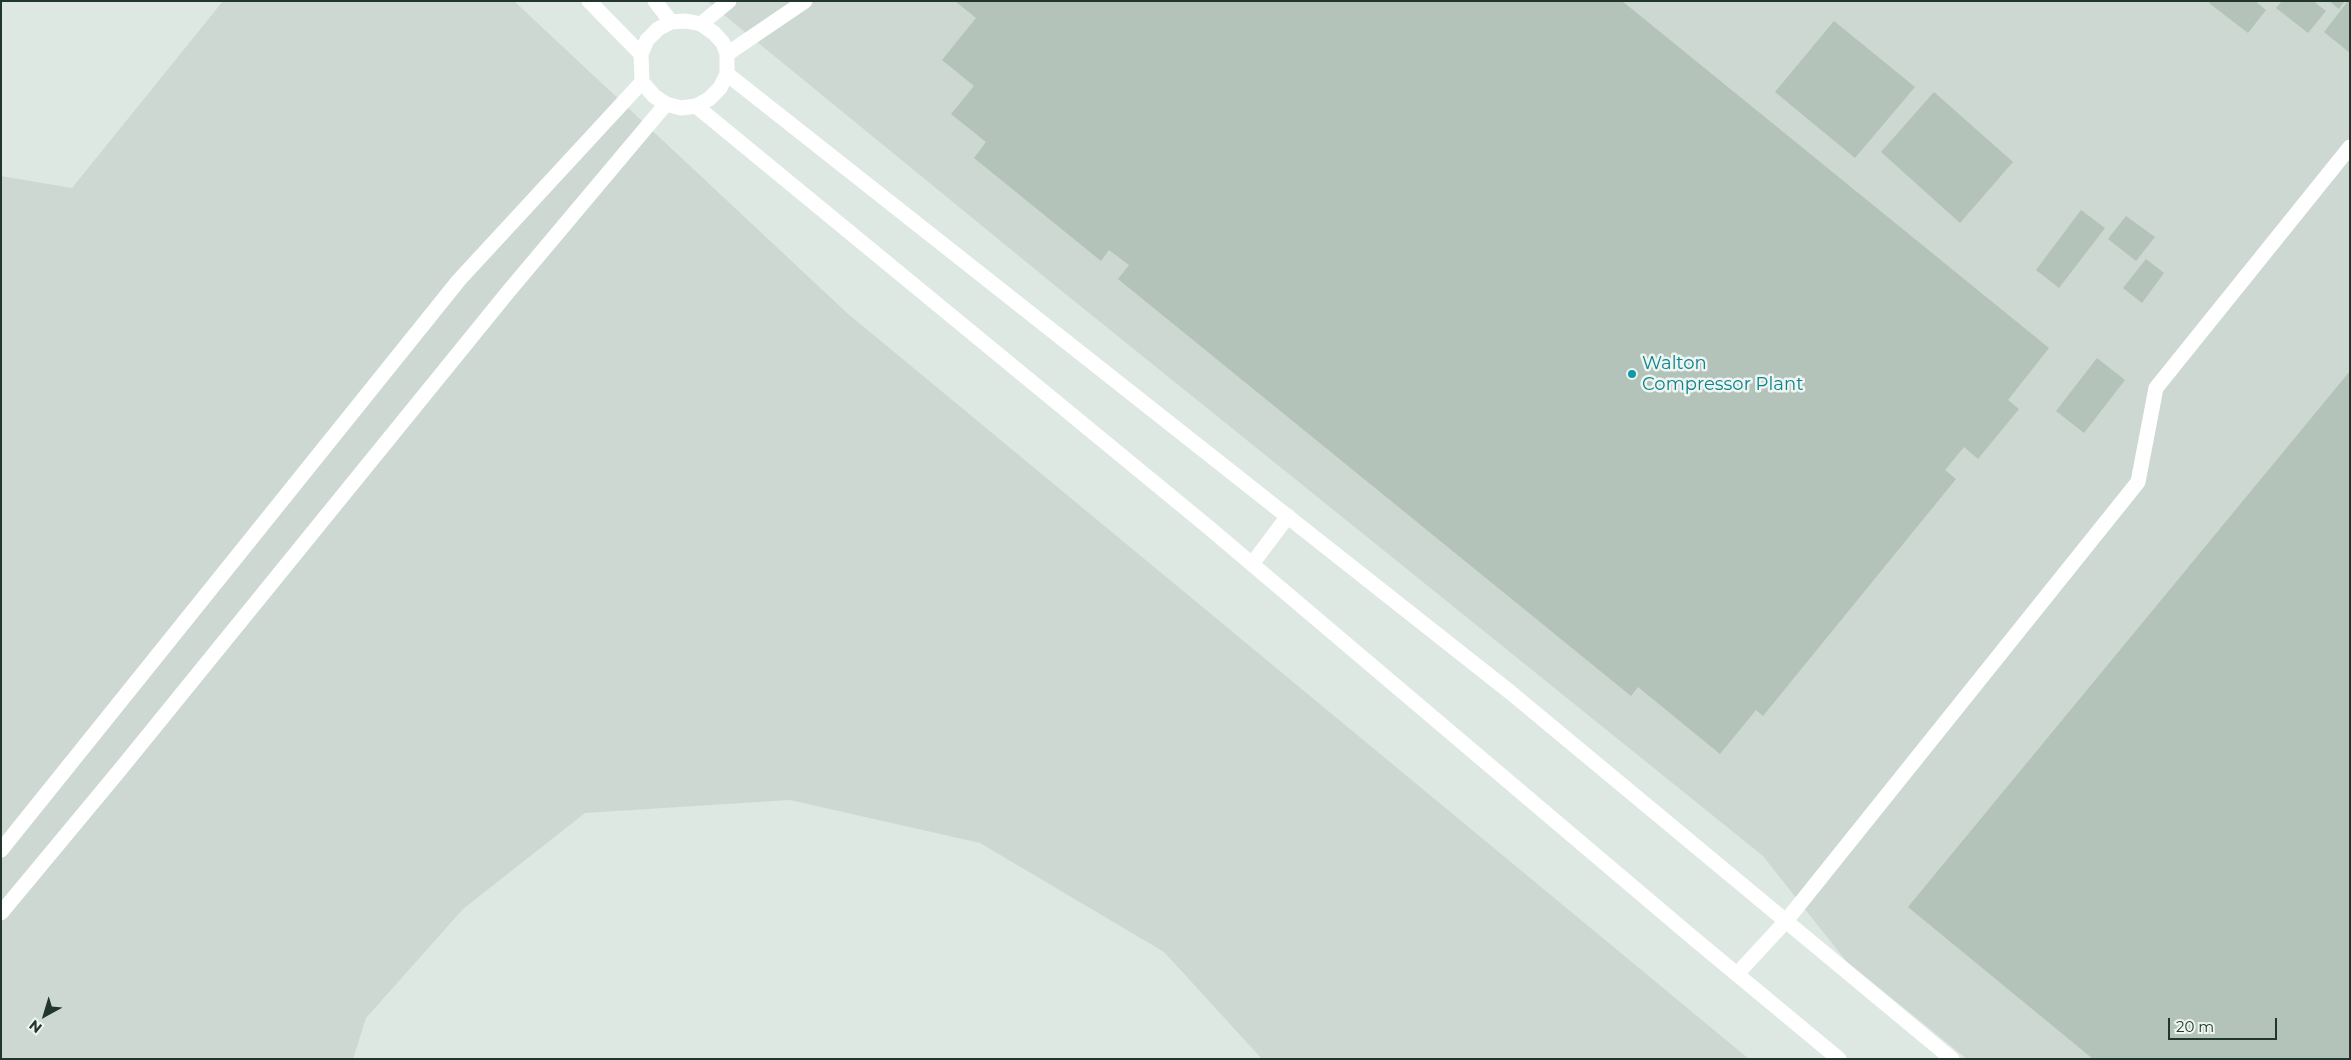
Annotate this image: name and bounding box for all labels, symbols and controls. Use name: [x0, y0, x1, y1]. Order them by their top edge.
place label: Walton Compressor Plant: [1642, 353, 1803, 396]
marker: Walton Compressor Plant: [1626, 368, 1638, 380]
north arrow: [20, 990, 70, 1040]
scale bar: [2171, 1008, 2280, 1040]
text: N: [26, 1016, 46, 1037]
text: 20 m: [2176, 1017, 2214, 1036]

